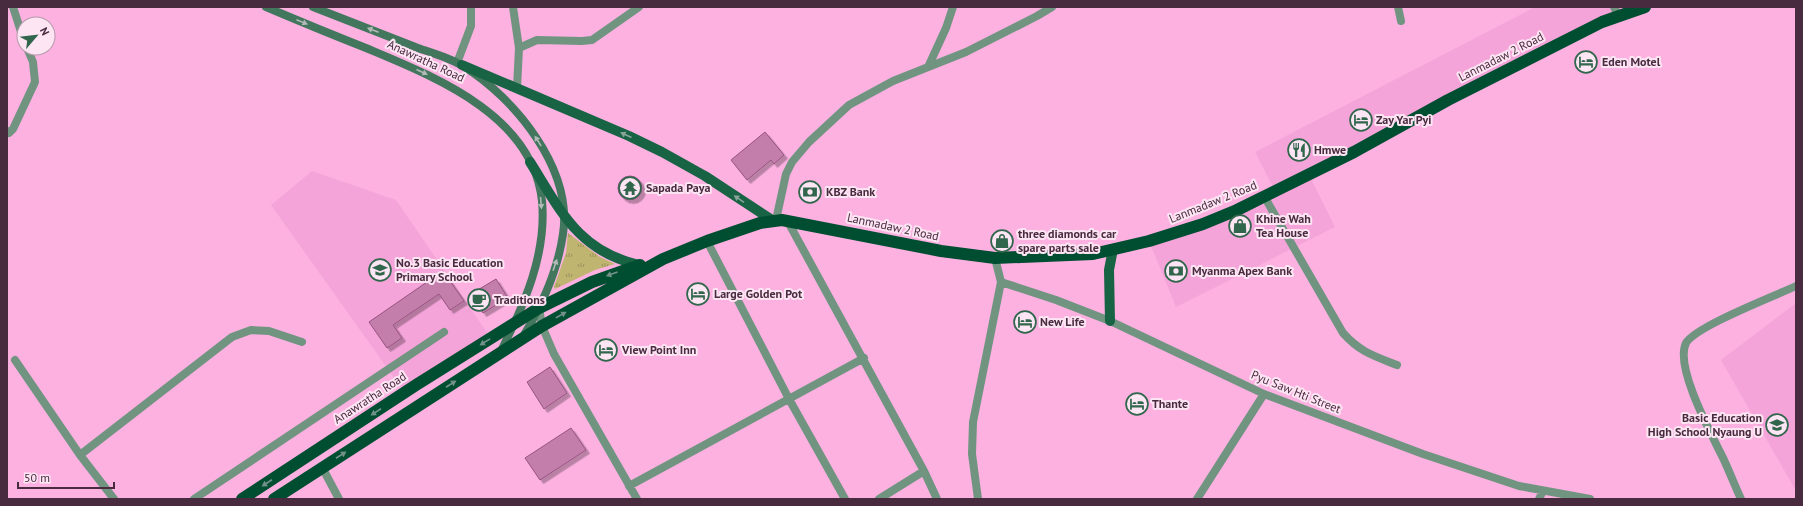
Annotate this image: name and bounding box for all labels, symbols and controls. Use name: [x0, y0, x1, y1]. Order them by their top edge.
north arrow: [16, 16, 56, 56]
one-way arrow: [296, 19, 307, 25]
text: N: [37, 25, 53, 38]
one-way arrow: [367, 27, 379, 33]
street label: Lanmadaw 2 Road: [1456, 29, 1546, 84]
street label: Anawratha Road: [385, 36, 467, 85]
hotel icon: Eden Motel: [1573, 49, 1599, 75]
place label: Eden Motel: [1602, 54, 1661, 69]
one-way arrow: [416, 70, 428, 76]
hotel icon: Zay Yar Pyi: [1348, 107, 1374, 133]
place label: Zay Yar Pyi: [1376, 112, 1432, 127]
one-way arrow: [621, 132, 632, 138]
one-way arrow: [535, 135, 542, 147]
restaurant icon: Hmwe: [1286, 137, 1312, 163]
place label: Hmwe: [1314, 142, 1346, 157]
temple icon: Sapada Paya: [617, 175, 643, 201]
street label: Lanmadaw 2 Road: [1167, 177, 1259, 226]
bank icon: KBZ Bank: [797, 179, 823, 205]
place label: Sapada Paya: [646, 180, 710, 195]
place label: KBZ Bank: [826, 184, 875, 199]
one-way arrow: [734, 195, 745, 202]
one-way arrow: [538, 197, 544, 209]
street label: Lanmadaw 2 Road: [846, 209, 940, 244]
place label: Khine Wah Tea House: [1256, 211, 1311, 240]
shop icon: Khine Wah Tea House: [1227, 213, 1253, 239]
place label: three diamonds car spare parts sale: [1018, 226, 1117, 255]
shop icon: three diamonds car spare parts sale: [989, 228, 1015, 254]
place label: No.3 Basic Education Primary School: [396, 255, 503, 284]
school or university icon: No.3 Basic Education Primary School: [367, 257, 393, 283]
bank icon: Myanma Apex Bank: [1163, 258, 1189, 284]
one-way arrow: [552, 259, 558, 271]
place label: Myanma Apex Bank: [1192, 263, 1292, 278]
one-way arrow: [606, 272, 618, 278]
hotel icon: Large Golden Pot: [685, 281, 711, 307]
place label: Large Golden Pot: [714, 286, 803, 301]
cafe icon: Traditions: [466, 287, 492, 313]
place label: Traditions: [494, 292, 545, 307]
hotel icon: New Life: [1012, 309, 1038, 335]
one-way arrow: [555, 312, 567, 319]
place label: New Life: [1040, 314, 1085, 329]
hotel icon: View Point Inn: [593, 337, 619, 363]
one-way arrow: [480, 338, 491, 346]
place label: View Point Inn: [621, 342, 696, 357]
street label: Pyu Saw Hti Street: [1249, 367, 1343, 416]
street label: Anawratha Road: [331, 369, 409, 427]
one-way arrow: [445, 381, 457, 388]
hotel icon: Thante: [1124, 391, 1150, 417]
place label: Thante: [1152, 396, 1188, 411]
one-way arrow: [370, 408, 382, 415]
place label: Basic Education High School Nyaung U: [1648, 410, 1762, 439]
school or university icon: Basic Education High School Nyaung U: [1764, 412, 1790, 438]
one-way arrow: [336, 451, 346, 459]
scale bar: [18, 464, 114, 490]
text: 50 m: [24, 470, 50, 485]
one-way arrow: [262, 479, 272, 487]

